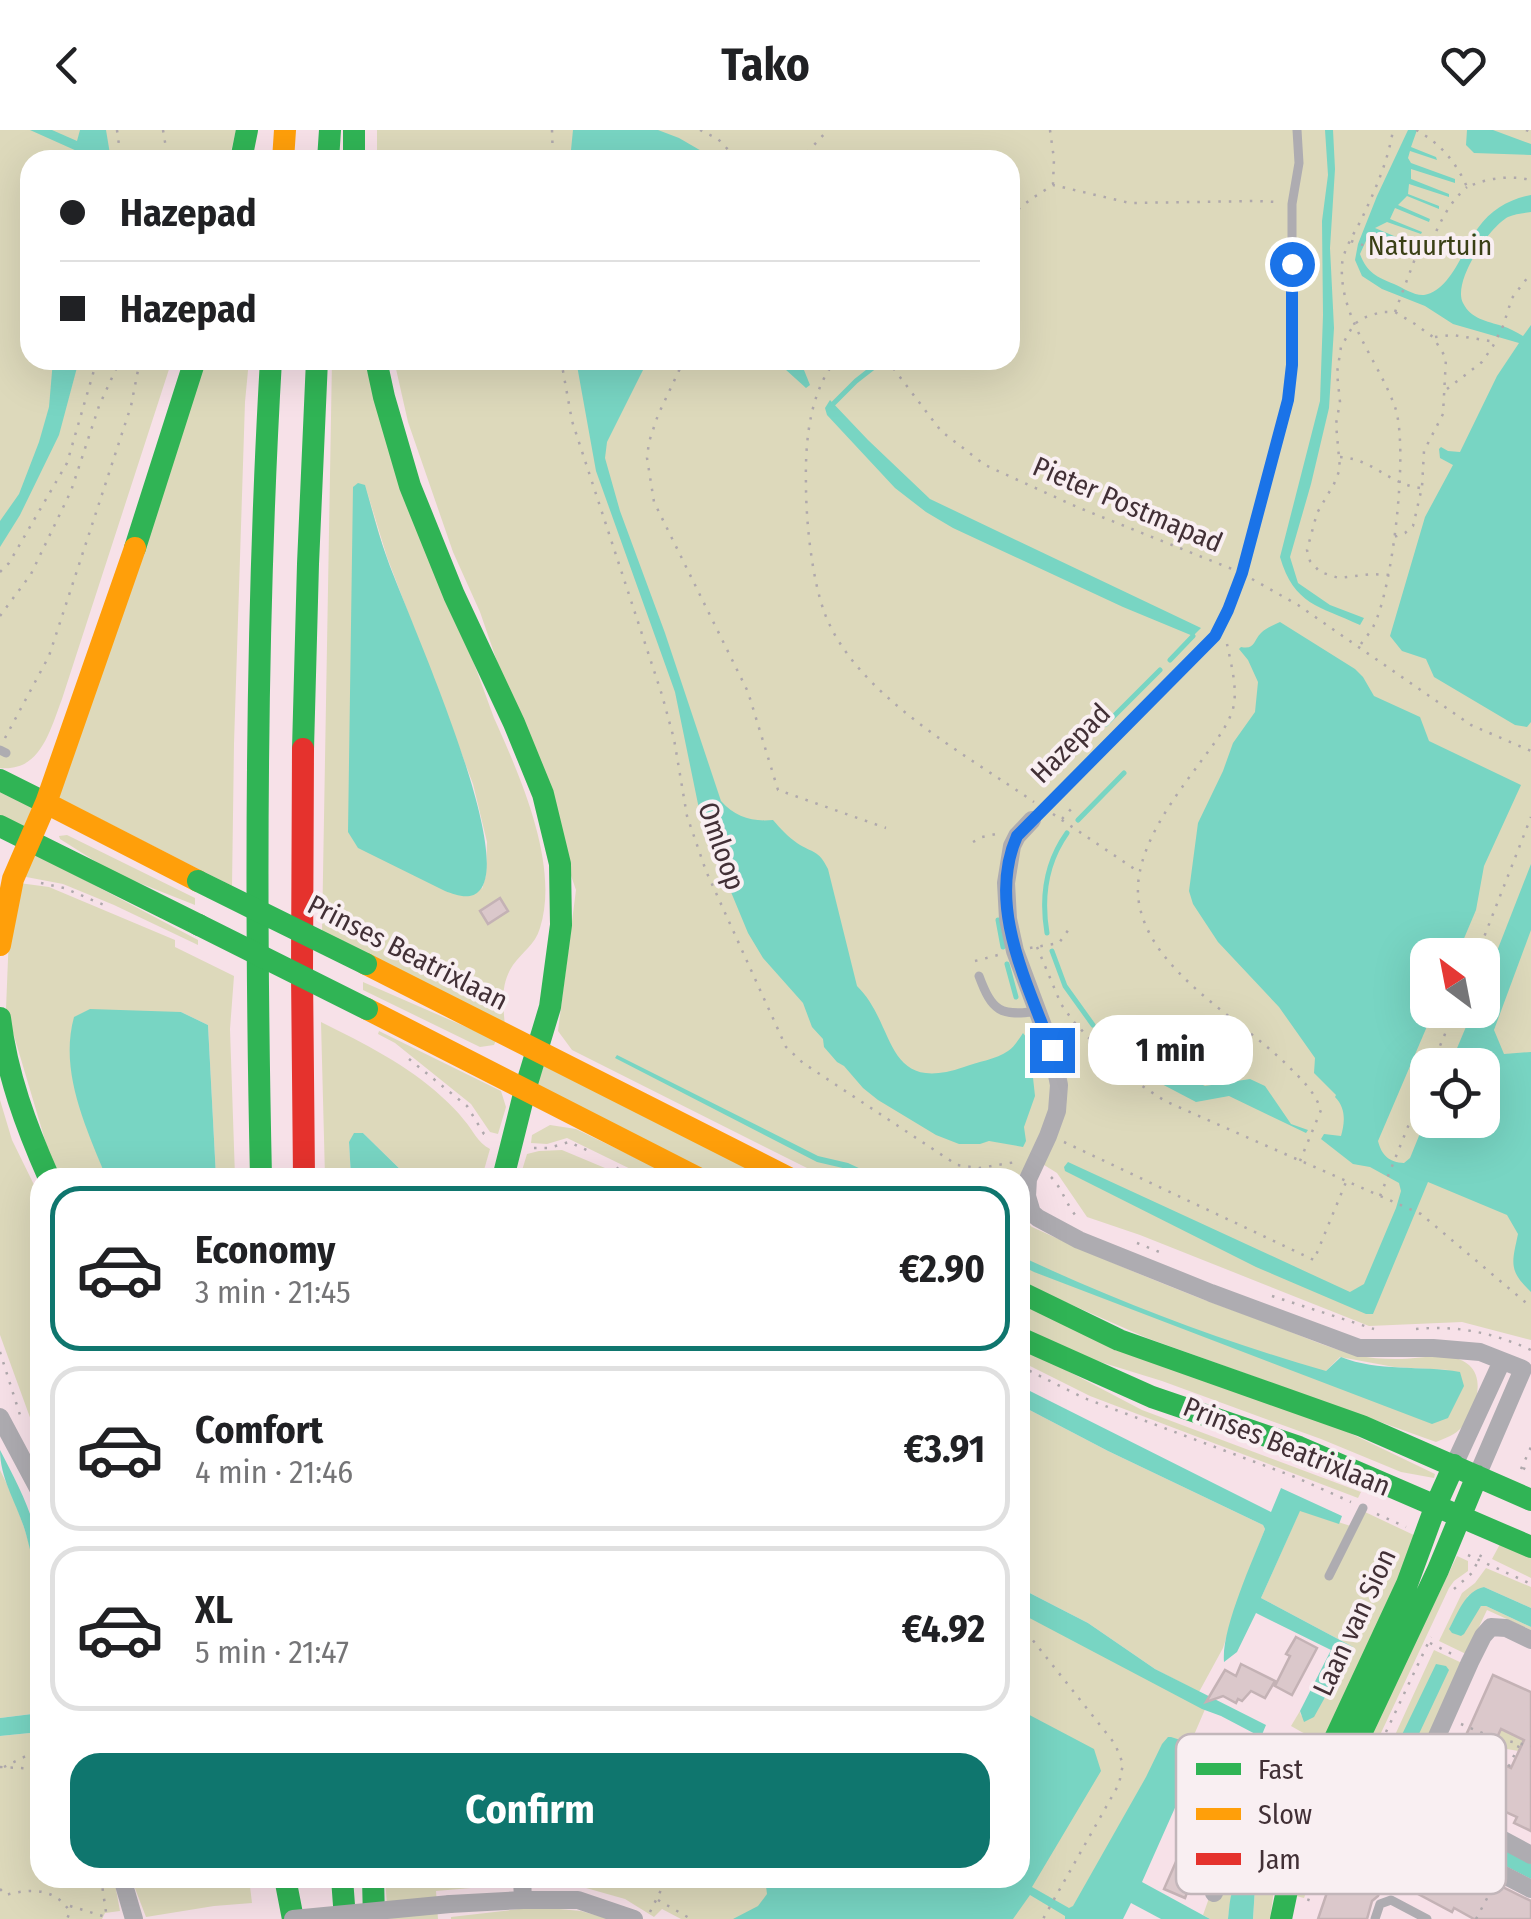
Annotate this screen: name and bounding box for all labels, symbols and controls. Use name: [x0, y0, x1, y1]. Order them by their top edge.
icon: back: [40, 38, 95, 93]
text: Tako: [721, 38, 810, 92]
icon: heart: [1436, 38, 1491, 93]
text: Hazepad: [120, 190, 257, 236]
park label: Natuurtuin: [1368, 229, 1492, 262]
route start: [1270, 242, 1315, 287]
text: Hazepad: [120, 286, 257, 332]
street label: Pieter Postmapad: [1028, 450, 1228, 559]
street label: Hazepad: [1024, 697, 1117, 790]
street label: Omloop: [691, 798, 752, 894]
street label: Prinses Beatrixlaan: [302, 888, 513, 1017]
north arrow: [1410, 938, 1500, 1028]
map controls: [1410, 938, 1500, 1138]
callout: 1 min: [1087, 1015, 1252, 1085]
route end: [1030, 1028, 1075, 1073]
text: 1 min: [1136, 1031, 1205, 1069]
button: locate: [1410, 1048, 1500, 1138]
icon: car: [75, 1224, 165, 1314]
text: Economy: [195, 1227, 335, 1273]
text: €2.90: [899, 1246, 985, 1292]
text: 3 min · 21:45: [195, 1273, 351, 1311]
street label: Prinses Beatrixlaan: [1179, 1390, 1395, 1503]
icon: car: [75, 1404, 165, 1494]
text: Comfort: [195, 1407, 323, 1453]
text: €3.91: [904, 1426, 985, 1472]
text: 4 min · 21:46: [195, 1453, 353, 1491]
street label: Laan van Sion: [1306, 1543, 1403, 1701]
icon: car: [75, 1584, 165, 1674]
text: XL: [195, 1587, 233, 1633]
text: €4.92: [902, 1606, 985, 1652]
text: 5 min · 21:47: [195, 1633, 349, 1671]
legend: [1176, 1734, 1506, 1894]
button: Confirm: [70, 1753, 990, 1868]
text: Fast: [1258, 1753, 1304, 1786]
text: Slow: [1258, 1798, 1312, 1831]
text: Jam: [1258, 1843, 1301, 1876]

